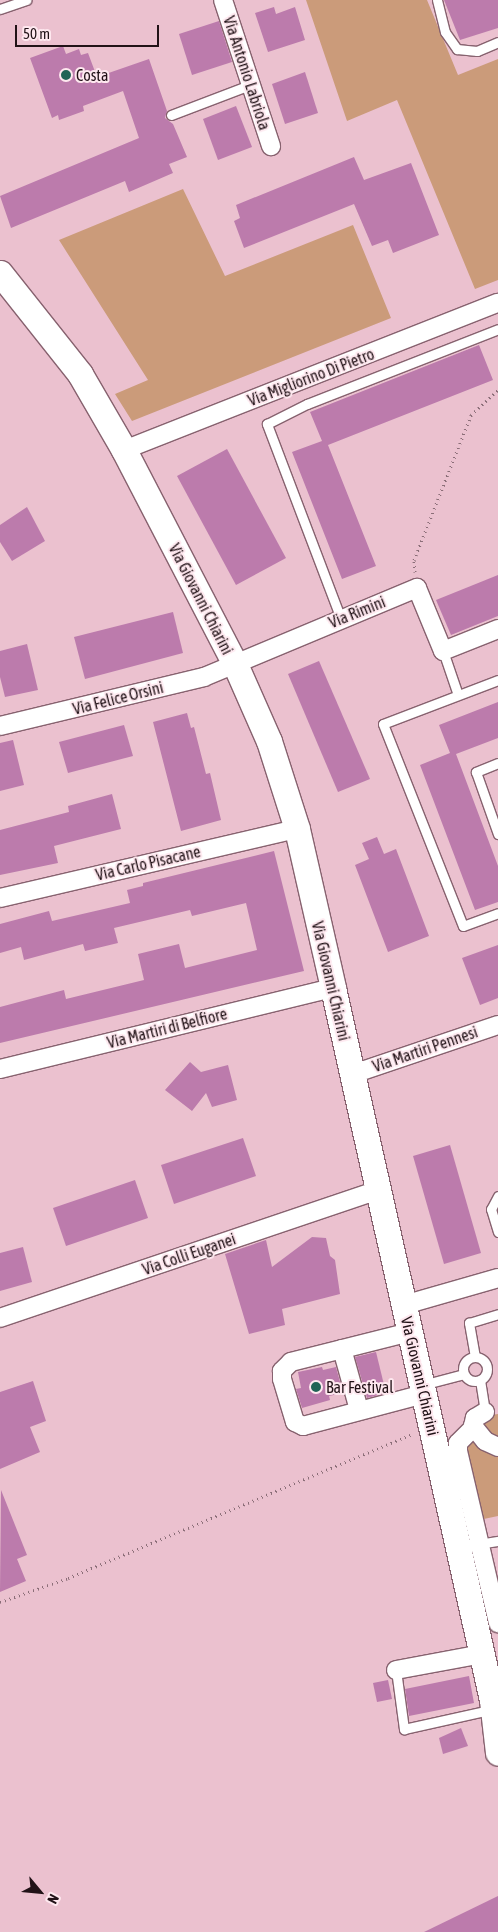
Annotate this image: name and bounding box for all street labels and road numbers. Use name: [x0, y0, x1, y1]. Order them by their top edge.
street label: Via Antonio Labriola: [220, 14, 274, 132]
street label: Via Migliorino Di Pietro: [245, 344, 377, 410]
street label: Via Giovanni Chiarini: [165, 540, 237, 658]
street label: Via Rimini: [326, 592, 388, 632]
street label: Via Felice Orsini: [71, 677, 165, 719]
street label: Via Carlo Pisacane: [94, 842, 202, 884]
street label: Via Giovanni Chiarini: [308, 919, 354, 1043]
street label: Via Martiri di Belfiore: [105, 1004, 229, 1052]
street label: Via Martiri Pennesi: [370, 1022, 480, 1076]
street label: Via Colli Euganei: [140, 1229, 238, 1279]
street label: Via Giovanni Chiarini: [397, 1314, 443, 1438]

